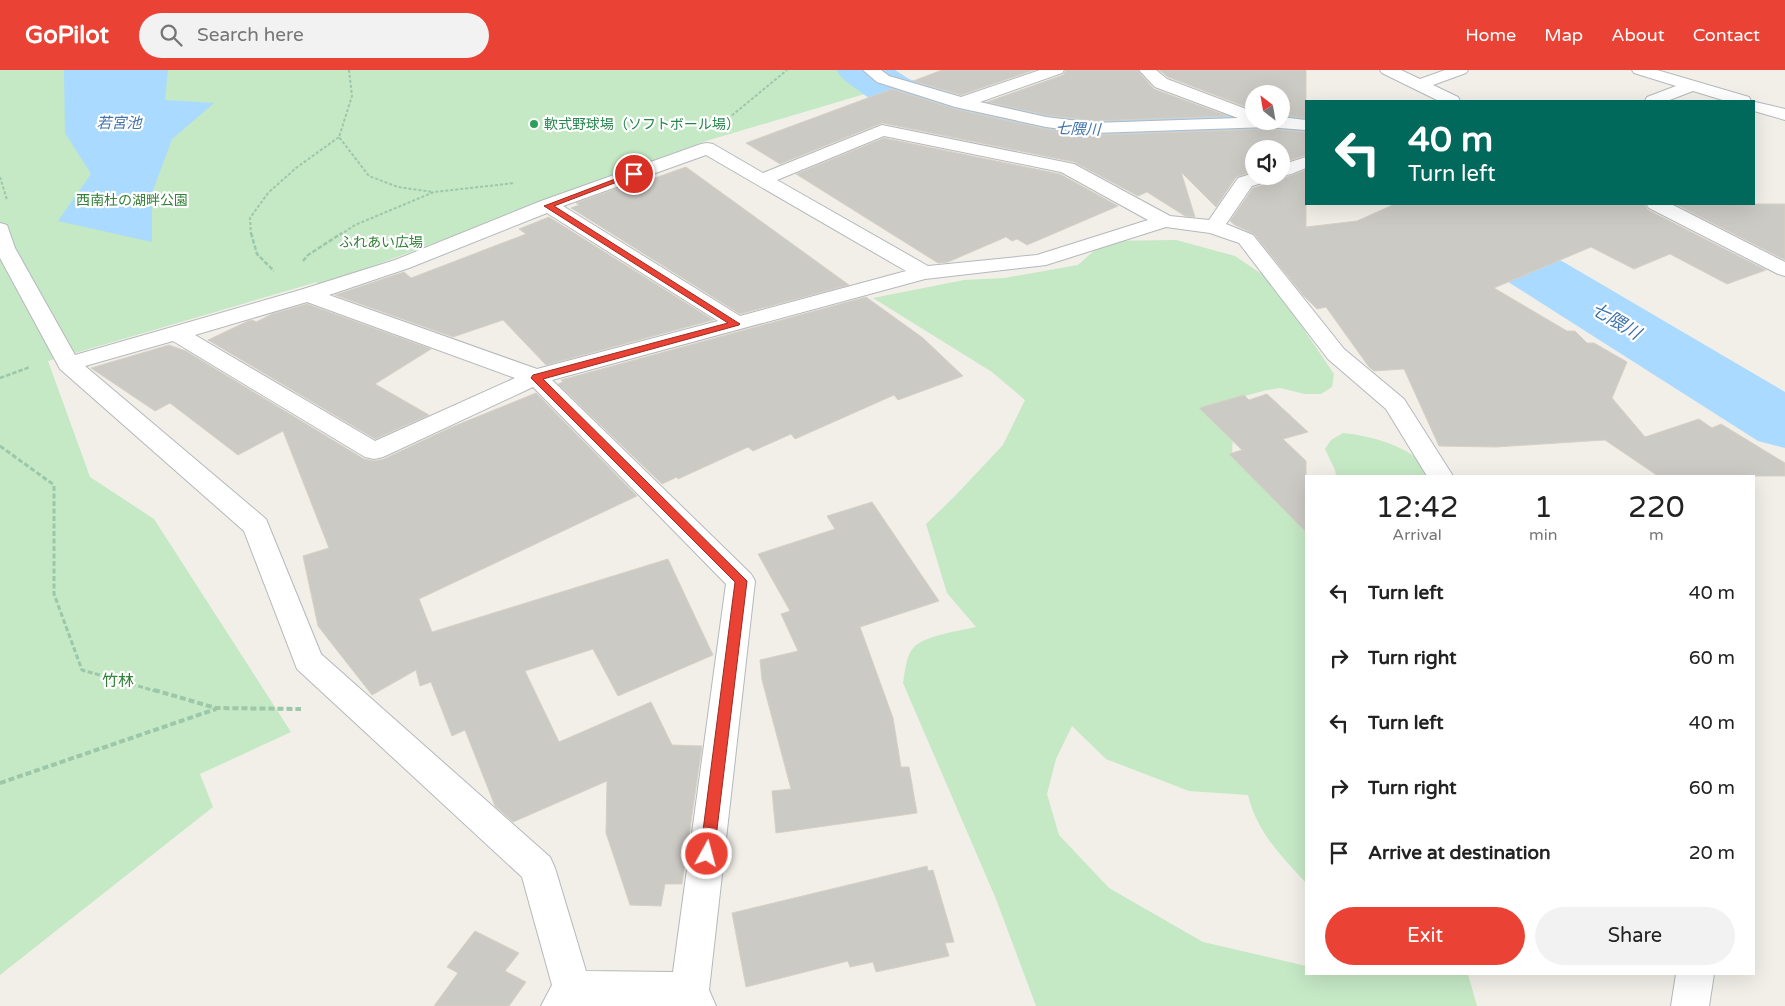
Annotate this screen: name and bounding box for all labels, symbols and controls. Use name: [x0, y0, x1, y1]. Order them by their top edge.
search box: [139, 13, 489, 58]
text: GoPilot: [25, 21, 109, 50]
icon: search: [157, 21, 185, 49]
text: Search here: [197, 24, 304, 46]
text: Home: [1465, 24, 1516, 46]
text: Map: [1544, 24, 1583, 46]
text: About: [1611, 24, 1665, 46]
text: Contact: [1693, 24, 1760, 46]
north arrow: [1245, 85, 1290, 130]
map controls: [1245, 85, 1290, 185]
water label: 若宮池: [96, 114, 143, 132]
place label: 軟式野球場（ソフトボール場）: [544, 116, 740, 133]
marker: 軟式野球場（ソフトボール場）: [528, 118, 540, 130]
water label: 七隈川: [1055, 119, 1103, 139]
text: 40 m: [1408, 119, 1493, 161]
icon: left: [1325, 120, 1390, 185]
button: sound: [1245, 140, 1290, 185]
pin: [613, 153, 655, 195]
icon: arrive: [620, 160, 648, 188]
text: Turn left: [1408, 161, 1496, 187]
park label: 西南杜の湖畔公園: [76, 192, 188, 209]
park label: ふれあい広場: [339, 234, 423, 251]
water label: 七隈川: [1587, 298, 1647, 345]
text: 12:42: [1375, 489, 1459, 526]
text: 1: [1534, 489, 1553, 526]
text: 220: [1628, 489, 1685, 526]
text: Arrival: [1392, 525, 1442, 545]
text: min: [1529, 525, 1558, 545]
text: m: [1649, 525, 1664, 545]
icon: left: [1325, 579, 1353, 607]
text: Turn left: [1368, 582, 1444, 604]
text: 40 m: [1689, 582, 1735, 604]
icon: right: [1325, 644, 1353, 672]
text: Turn right: [1368, 647, 1456, 669]
text: 60 m: [1689, 647, 1735, 669]
park label: 竹林: [102, 671, 134, 691]
icon: left: [1325, 709, 1353, 737]
text: Turn left: [1368, 712, 1444, 734]
text: 40 m: [1689, 712, 1735, 734]
icon: right: [1325, 774, 1353, 802]
text: Turn right: [1368, 777, 1456, 799]
text: 60 m: [1689, 777, 1735, 799]
position arrow: [680, 827, 732, 879]
icon: arrive: [1325, 839, 1353, 867]
text: Arrive at destination: [1368, 842, 1551, 864]
text: 20 m: [1689, 842, 1735, 864]
button: Exit: [1325, 907, 1525, 965]
button: Share: [1535, 907, 1735, 965]

